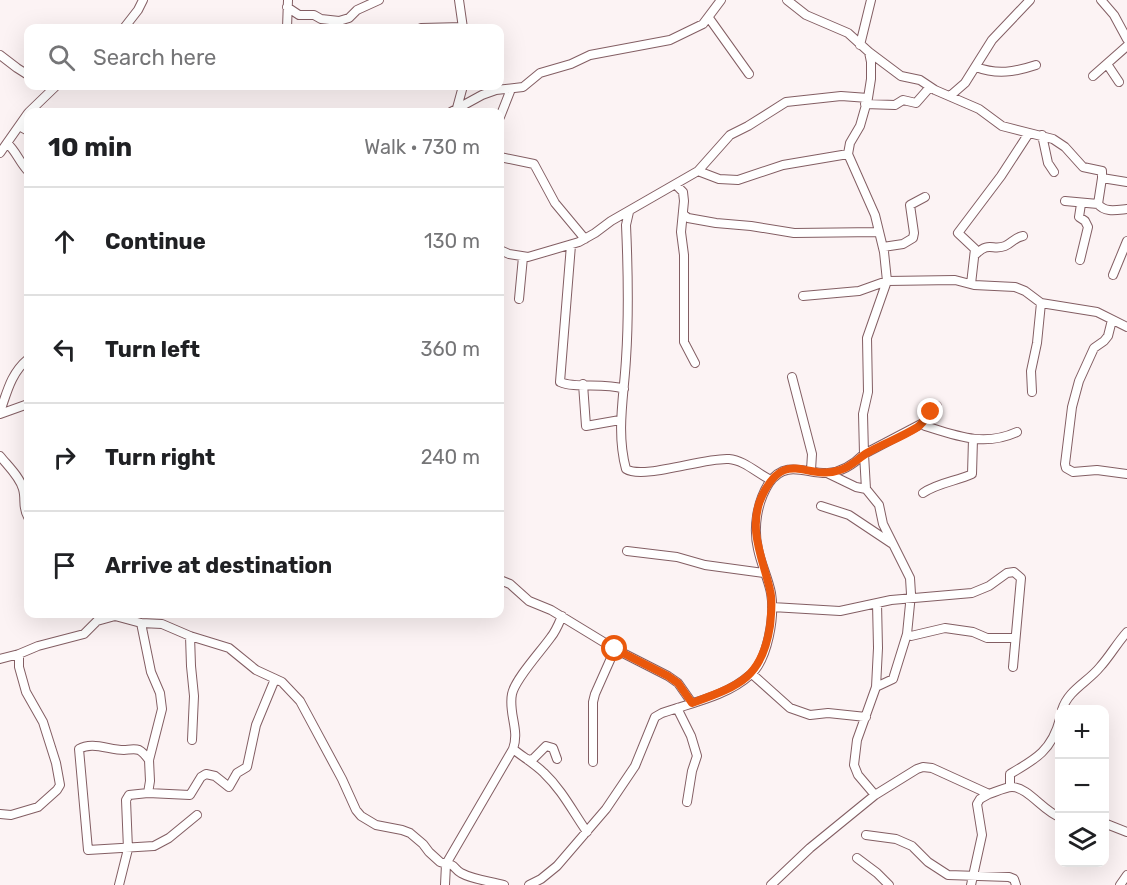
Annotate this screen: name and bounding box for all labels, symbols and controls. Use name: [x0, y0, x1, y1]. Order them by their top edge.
search box: [24, 24, 504, 90]
icon: search: [45, 41, 78, 74]
text: Search here: [93, 44, 216, 71]
text: 10 min: [48, 132, 132, 163]
text: Walk · 730 m: [364, 135, 480, 159]
icon: ahead: [48, 225, 81, 258]
text: Continue: [105, 228, 206, 255]
text: 130 m: [424, 229, 480, 253]
icon: left: [48, 333, 81, 366]
text: Turn left: [105, 336, 200, 363]
text: 360 m: [421, 337, 480, 361]
route end: [917, 398, 943, 424]
icon: right: [48, 441, 81, 474]
text: Turn right: [105, 444, 215, 471]
text: 240 m: [421, 445, 480, 469]
icon: arrive: [48, 549, 81, 582]
text: Arrive at destination: [105, 552, 332, 579]
route start: [601, 635, 627, 661]
map controls: [1055, 705, 1109, 867]
button: +: [1055, 705, 1109, 759]
button: −: [1055, 759, 1109, 813]
button: layers: [1055, 813, 1109, 867]

